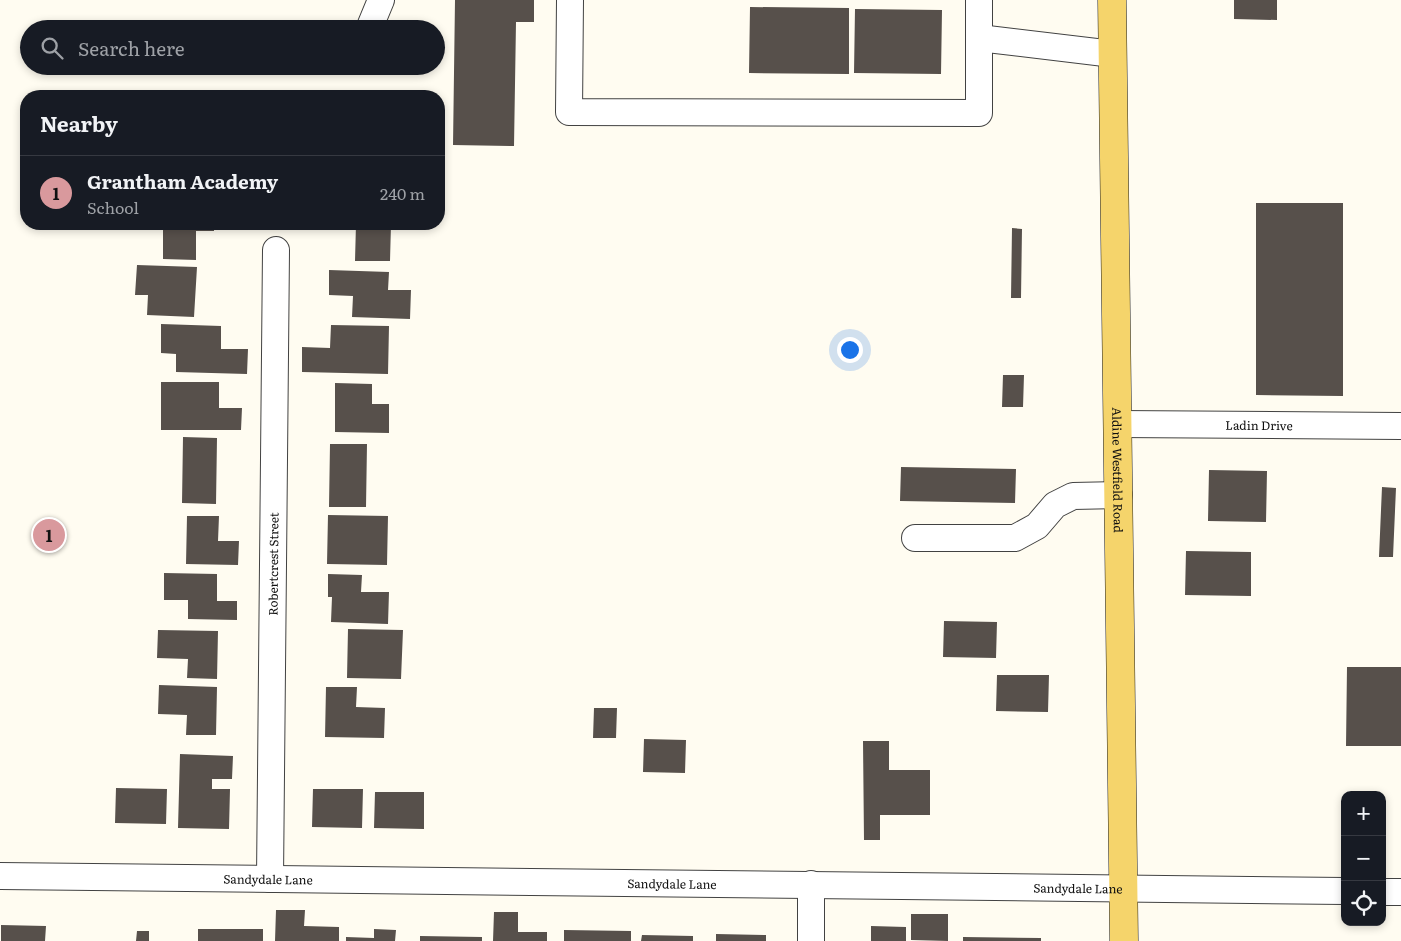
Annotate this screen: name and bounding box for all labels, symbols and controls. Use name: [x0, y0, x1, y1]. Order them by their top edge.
search box: [20, 20, 445, 75]
icon: search: [38, 34, 66, 62]
text: Search here: [78, 34, 185, 62]
text: Nearby: [40, 107, 118, 138]
text: Grantham Academy: [87, 167, 278, 195]
text: 1: [53, 181, 59, 205]
text: 240 m: [380, 181, 425, 205]
text: School: [87, 195, 139, 219]
your location: [837, 337, 863, 363]
street label: Aldine Westfield Road: [1108, 407, 1128, 533]
street label: Ladin Drive: [1225, 416, 1293, 434]
street label: Robertcrest Street: [264, 512, 282, 616]
pin: 1: [33, 516, 65, 554]
map controls: [1341, 791, 1386, 926]
button: +: [1341, 791, 1386, 836]
button: −: [1341, 836, 1386, 881]
street label: Sandydale Lane: [223, 869, 313, 888]
street label: Sandydale Lane: [627, 874, 717, 893]
street label: Sandydale Lane: [1033, 879, 1123, 898]
button: locate: [1341, 881, 1386, 926]

